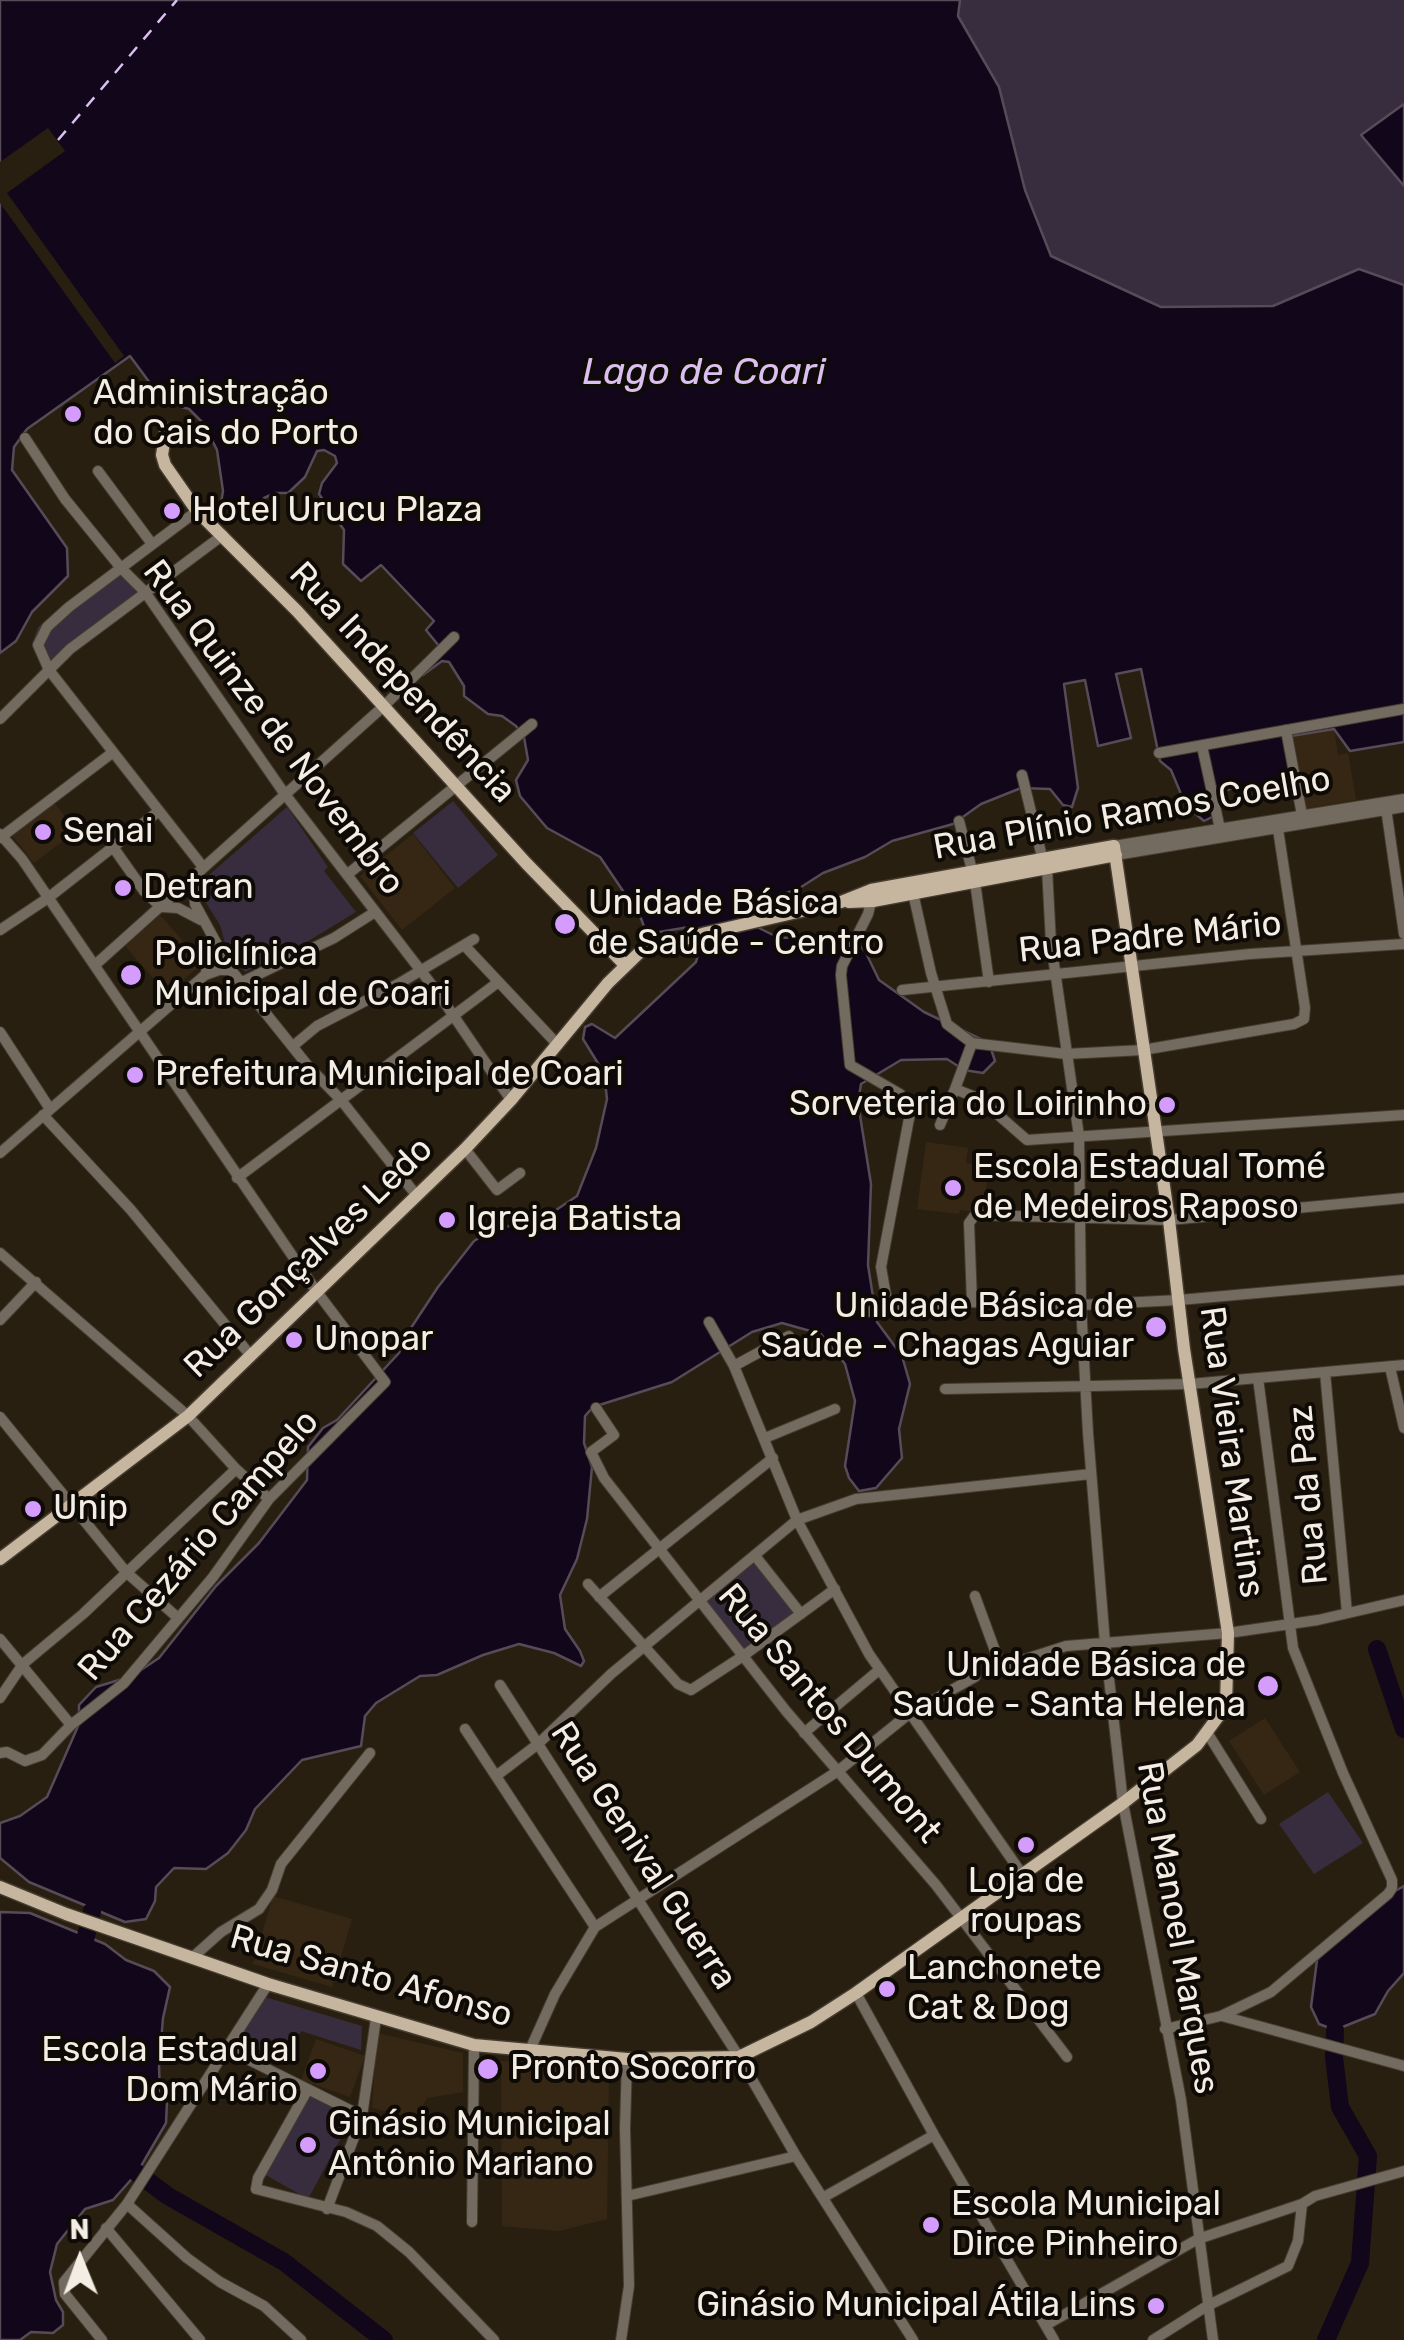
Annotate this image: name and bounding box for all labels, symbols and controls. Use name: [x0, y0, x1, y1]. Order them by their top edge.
water label: Lago de Coari: [582, 350, 826, 396]
place label: Administração do Cais do Porto: [93, 373, 359, 455]
marker: Administração do Cais do Porto: [62, 403, 84, 425]
place label: Hotel Urucu Plaza: [192, 490, 483, 532]
marker: Hotel Urucu Plaza: [161, 500, 183, 522]
street label: Rua Quinze de Novembro: [133, 552, 413, 904]
street label: Rua Independência: [280, 554, 524, 812]
street label: Rua Plínio Ramos Coelho: [930, 758, 1334, 870]
place label: Senai: [63, 811, 153, 853]
marker: Senai: [32, 821, 54, 843]
place label: Detran: [143, 867, 254, 909]
marker: Detran: [112, 877, 134, 899]
place label: Unidade Básica de Saúde - Centro: [588, 883, 884, 965]
street label: Rua Padre Mário: [1016, 903, 1284, 973]
marker: Unidade Básica de Saúde - Centro: [552, 911, 578, 937]
place label: Policlínica Municipal de Coari: [154, 934, 451, 1016]
marker: Policlínica Municipal de Coari: [118, 962, 144, 988]
place label: Prefeitura Municipal de Coari: [155, 1054, 624, 1096]
marker: Prefeitura Municipal de Coari: [124, 1064, 146, 1086]
place label: Sorveteria do Loirinho: [789, 1084, 1147, 1126]
marker: Sorveteria do Loirinho: [1156, 1094, 1178, 1116]
street label: Rua Gonçalves Ledo: [176, 1129, 442, 1387]
place label: Escola Estadual Tomé de Medeiros Raposo: [973, 1147, 1326, 1229]
marker: Escola Estadual Tomé de Medeiros Raposo: [942, 1177, 964, 1199]
place label: Igreja Batista: [467, 1199, 682, 1241]
marker: Igreja Batista: [436, 1209, 458, 1231]
place label: Unidade Básica de Saúde - Chagas Aguiar: [760, 1286, 1134, 1368]
street label: Rua Vieira Martins: [1190, 1304, 1272, 1600]
marker: Unidade Básica de Saúde - Chagas Aguiar: [1143, 1314, 1169, 1340]
place label: Unopar: [314, 1319, 433, 1361]
marker: Unopar: [283, 1329, 305, 1351]
street label: Rua Cezário Campelo: [70, 1402, 328, 1690]
street label: Rua da Paz: [1280, 1404, 1338, 1586]
place label: Unip: [53, 1488, 128, 1530]
marker: Unip: [22, 1498, 44, 1520]
street label: Rua Santos Dumont: [708, 1576, 950, 1852]
place label: Unidade Básica de Saúde - Santa Helena: [892, 1645, 1246, 1727]
marker: Unidade Básica de Saúde - Santa Helena: [1255, 1673, 1281, 1699]
street label: Rua Genival Guerra: [541, 1714, 745, 1998]
street label: Rua Manoel Marques: [1127, 1759, 1227, 2097]
marker: Loja de roupas: [1015, 1834, 1037, 1856]
place label: Loja de roupas: [968, 1861, 1084, 1943]
street label: Rua Santo Afonso: [225, 1917, 517, 2037]
place label: Lanchonete Cat & Dog: [907, 1948, 1102, 2030]
marker: Lanchonete Cat & Dog: [876, 1978, 898, 2000]
place label: Escola Estadual Dom Mário: [41, 2030, 298, 2112]
place label: Pronto Socorro: [510, 2048, 756, 2090]
marker: Pronto Socorro: [475, 2056, 501, 2082]
marker: Escola Estadual Dom Mário: [307, 2060, 329, 2082]
place label: Ginásio Municipal Antônio Mariano: [328, 2104, 611, 2186]
marker: Ginásio Municipal Antônio Mariano: [297, 2134, 319, 2156]
place label: Escola Municipal Dirce Pinheiro: [951, 2184, 1221, 2266]
north arrow: [30, 2210, 130, 2310]
text: N: [69, 2213, 90, 2246]
marker: Escola Municipal Dirce Pinheiro: [920, 2214, 942, 2236]
place label: Ginásio Municipal Átila Lins: [696, 2285, 1136, 2327]
marker: Ginásio Municipal Átila Lins: [1145, 2295, 1167, 2317]

